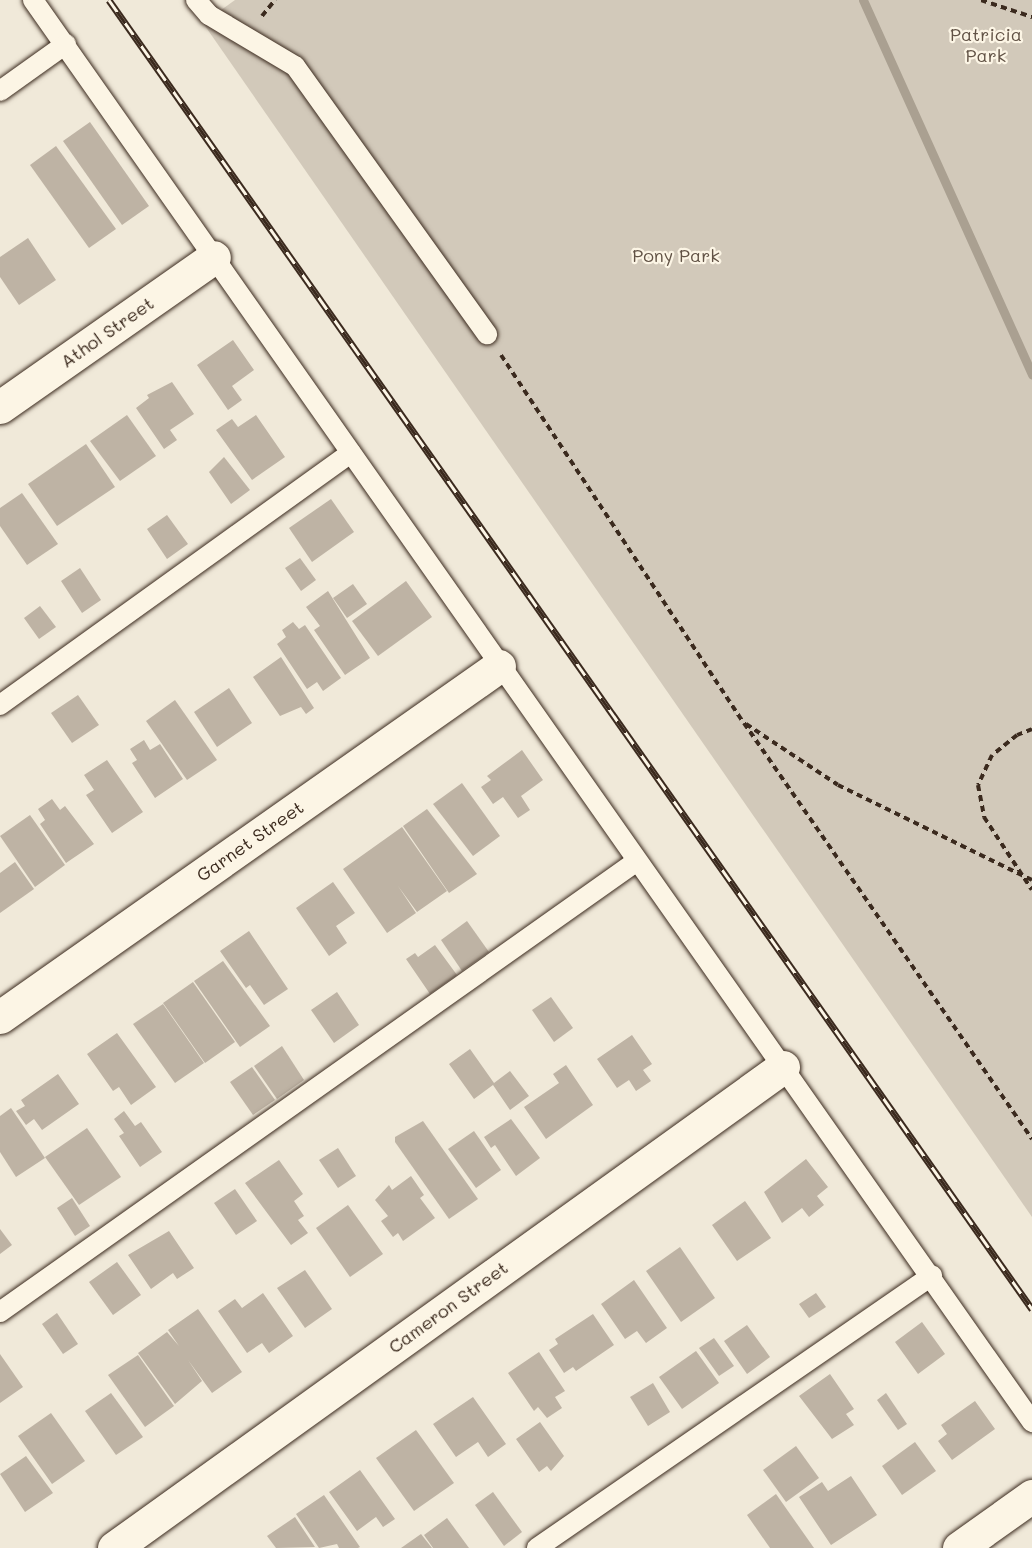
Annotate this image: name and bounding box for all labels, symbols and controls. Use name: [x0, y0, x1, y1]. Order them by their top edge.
park label: Patricia Park: [950, 24, 1022, 66]
park label: Pony Park: [632, 244, 720, 266]
street label: Athol Street: [56, 292, 158, 372]
street label: Garnet Street: [192, 796, 308, 886]
street label: Cameron Street: [384, 1256, 512, 1358]

